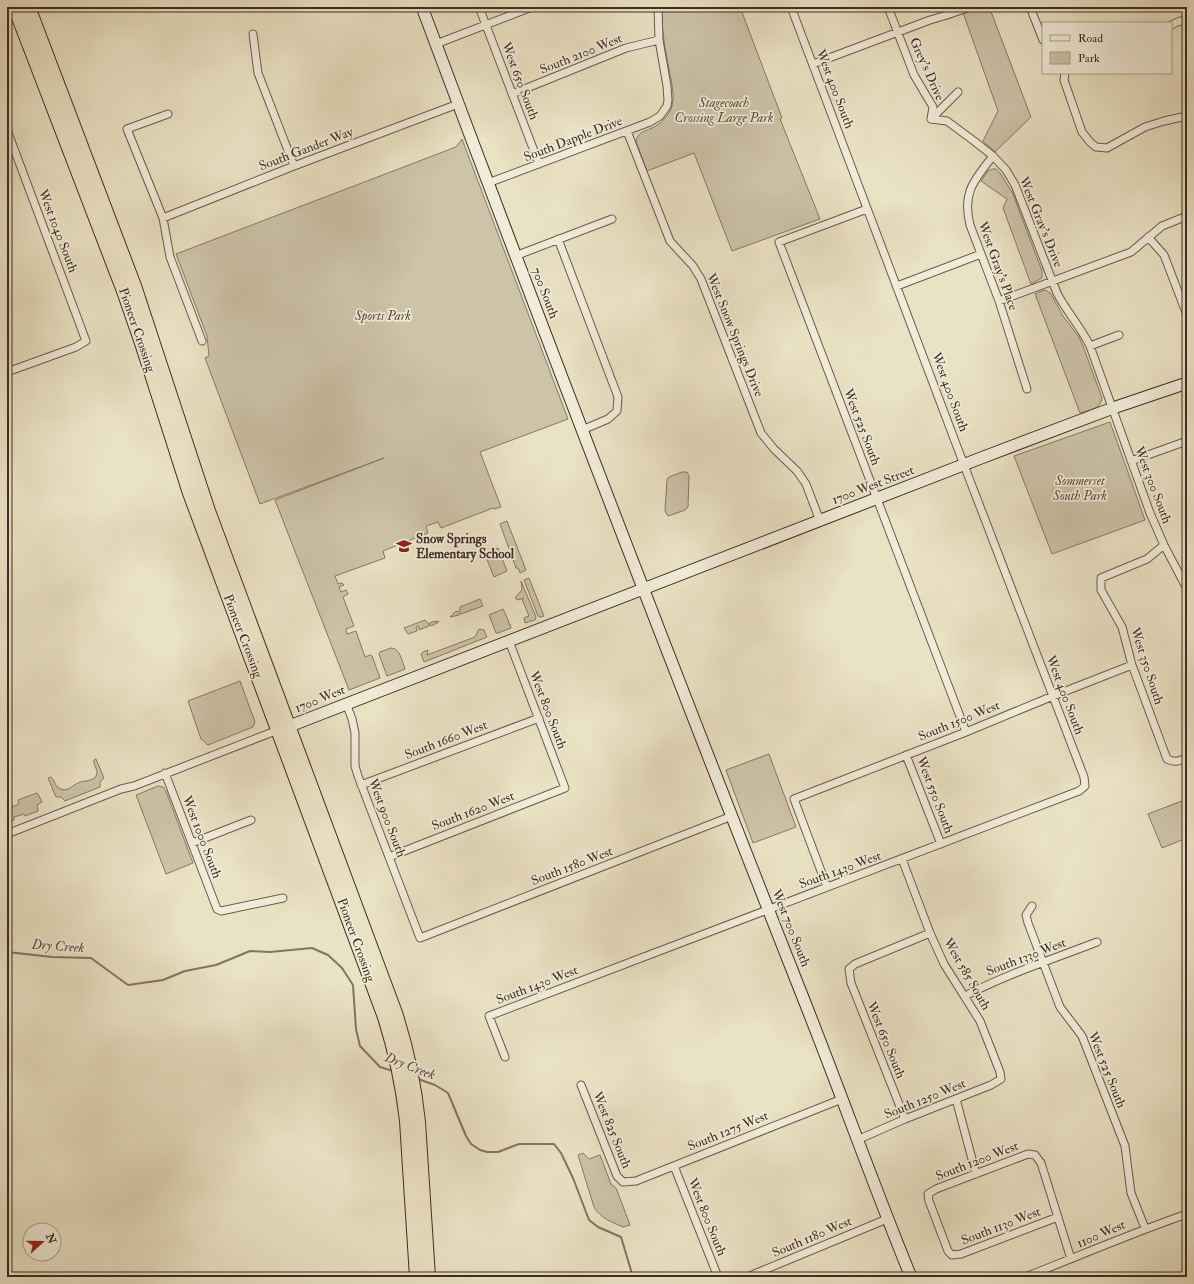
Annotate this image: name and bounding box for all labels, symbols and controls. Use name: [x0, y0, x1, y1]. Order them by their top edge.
legend: [1042, 22, 1172, 74]
street label: South 2100 West: [538, 30, 624, 78]
text: Road: [1078, 31, 1103, 46]
street label: Grey's Drive: [905, 35, 948, 104]
street label: West 650 South: [498, 39, 542, 122]
street label: West 400 South: [812, 46, 857, 131]
text: Park: [1078, 51, 1100, 66]
park label: Stagecoach Crossing Large Park: [675, 95, 774, 126]
street label: South Dapple Drive: [522, 113, 625, 166]
street label: South Gander Way: [257, 124, 356, 175]
street label: West Gray's Drive: [1014, 174, 1067, 270]
street label: West 1040 South: [34, 186, 81, 275]
street label: West Gray's Place: [973, 219, 1022, 313]
street label: 700 South: [528, 265, 562, 321]
street label: West Snow Springs Drive: [702, 270, 767, 400]
street label: Pioneer Crossing: [115, 286, 159, 375]
park label: Sports Park: [354, 308, 411, 324]
street label: West 400 South: [928, 349, 972, 434]
street label: West 525 South: [840, 385, 884, 468]
street label: West 300 South: [1131, 443, 1175, 526]
street label: 1700 West Street: [830, 462, 916, 508]
park label: Sommerset South Park: [1052, 473, 1107, 504]
place label: Snow Springs Elementary School: [416, 531, 515, 563]
school or university icon: Snow Springs Elementary School: [395, 537, 413, 555]
street label: Pioneer Crossing: [220, 592, 266, 681]
street label: West 350 South: [1127, 624, 1167, 707]
street label: West 400 South: [1042, 652, 1087, 737]
street label: West 800 South: [525, 668, 570, 751]
street label: 1700 West: [293, 682, 347, 716]
street label: South 1500 West: [916, 697, 1002, 745]
street label: South 1660 West: [402, 717, 490, 763]
street label: West 550 South: [913, 753, 957, 836]
street label: West 900 South: [364, 776, 409, 860]
street label: South 1620 West: [429, 788, 517, 834]
street label: West 1000 South: [179, 792, 225, 881]
street label: South 1580 West: [529, 843, 615, 889]
street label: South 1430 West: [797, 848, 883, 892]
street label: West 700 South: [768, 886, 814, 969]
street label: Pioneer Crossing: [333, 896, 379, 985]
street label: West 585 South: [939, 934, 994, 1013]
street label: South 1330 West: [984, 934, 1068, 980]
water label: Dry Creek: [30, 936, 85, 956]
street label: South 1430 West: [494, 962, 580, 1008]
street label: West 650 South: [863, 998, 909, 1081]
street label: West 525 South: [1084, 1029, 1130, 1111]
water label: Dry Creek: [381, 1048, 438, 1083]
street label: South 1250 West: [882, 1075, 968, 1123]
street label: West 825 South: [589, 1088, 635, 1171]
street label: South 1275 West: [685, 1108, 771, 1154]
street label: South 1200 West: [933, 1138, 1021, 1184]
street label: West 800 South: [684, 1175, 730, 1258]
street label: South 1130 West: [959, 1204, 1043, 1248]
street label: South 1180 West: [770, 1213, 854, 1261]
street label: 1100 West: [1074, 1217, 1128, 1251]
north arrow: [22, 1222, 62, 1262]
text: N: [43, 1231, 59, 1247]

